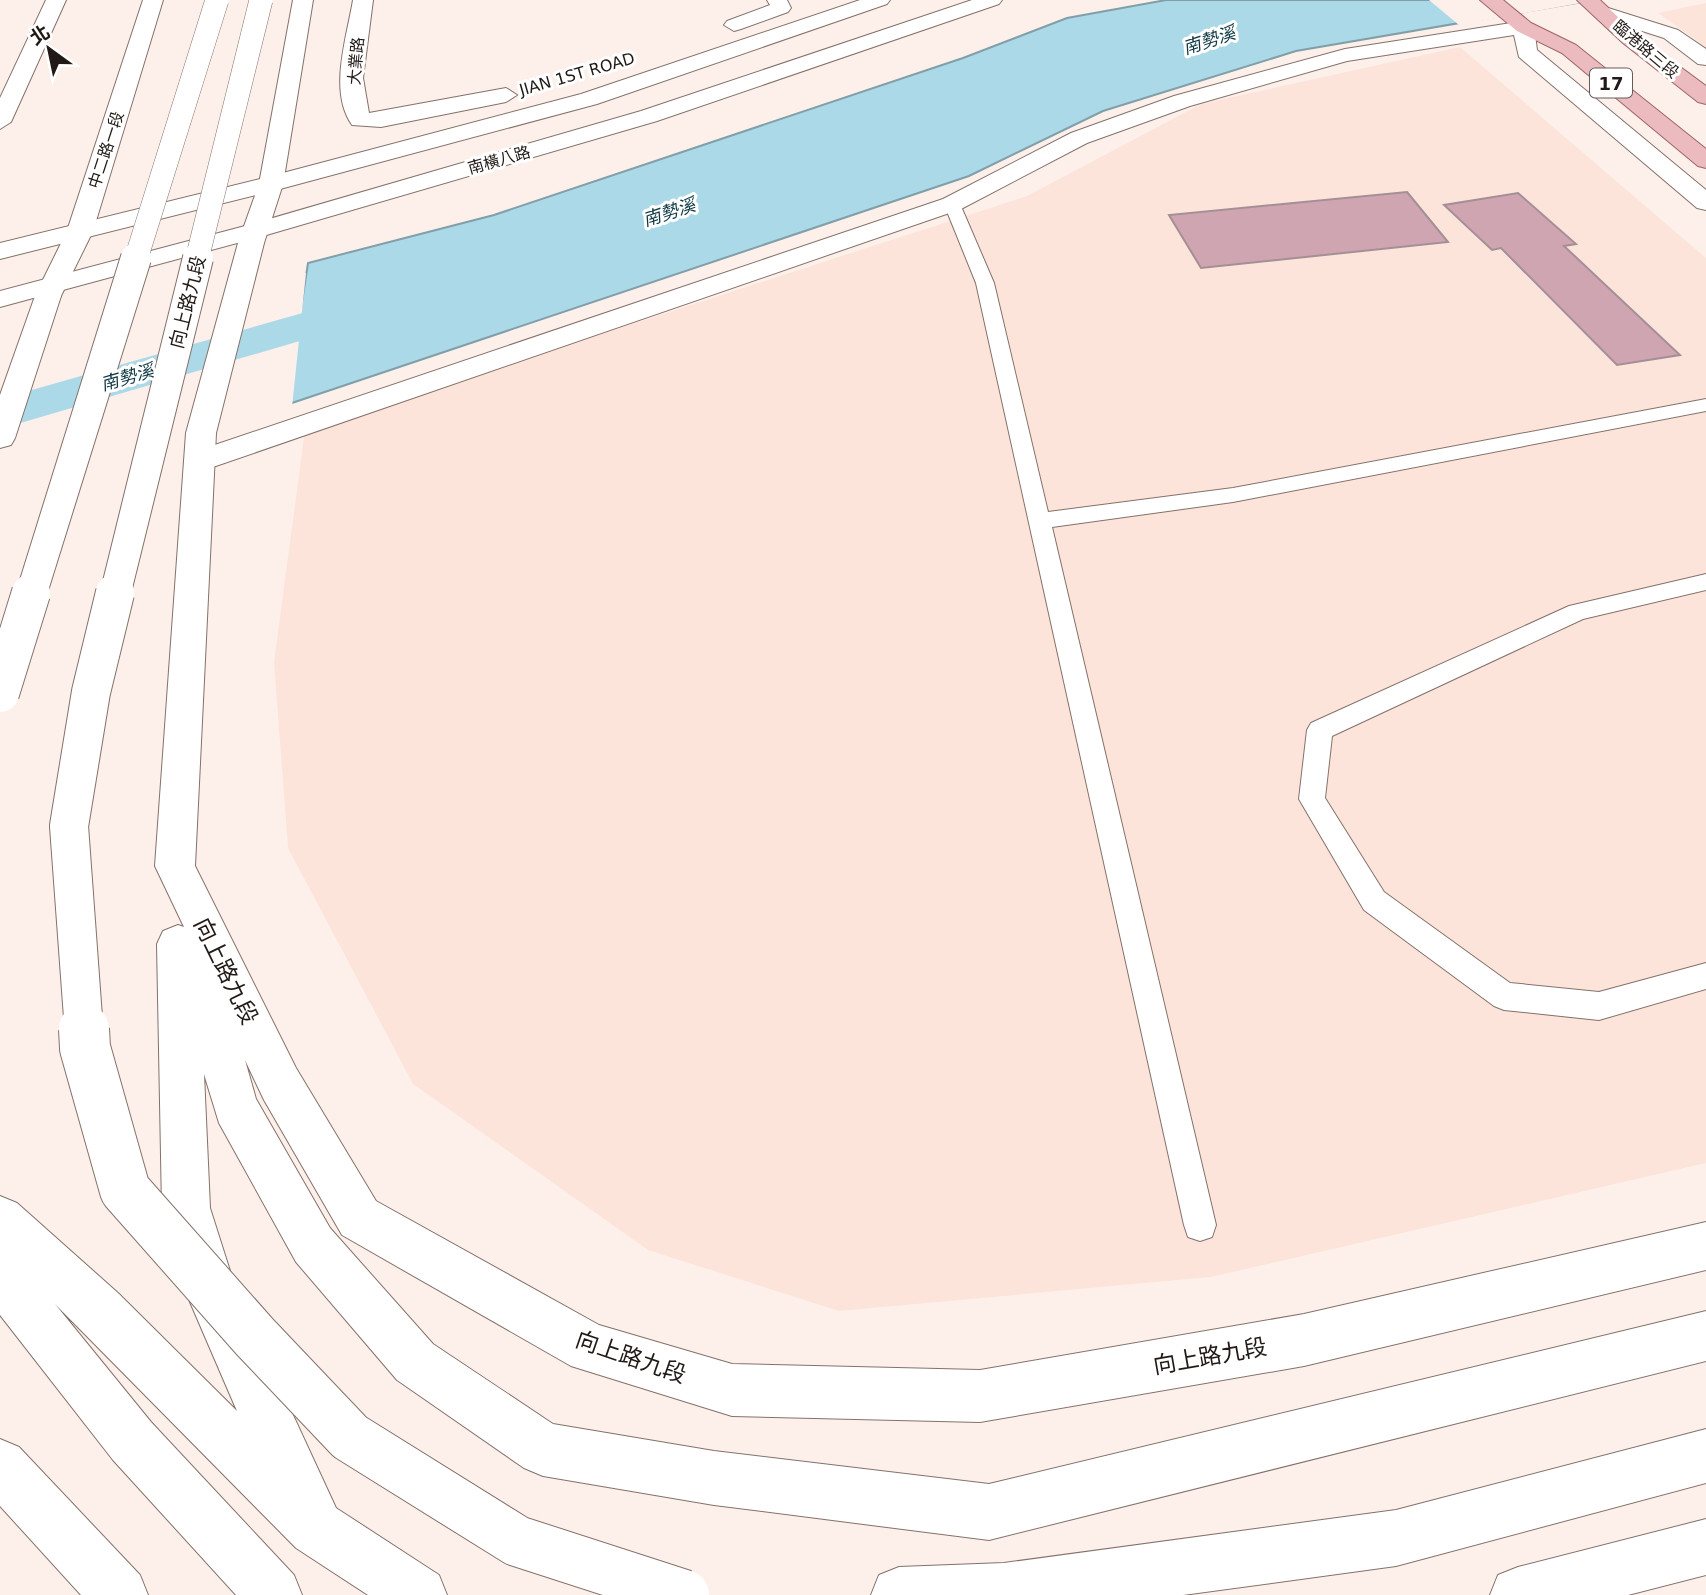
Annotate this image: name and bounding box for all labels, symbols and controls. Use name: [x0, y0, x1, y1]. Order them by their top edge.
north arrow: [14, 14, 84, 84]
street label: 臨港路三段: [1609, 16, 1683, 82]
text: 北: [26, 20, 54, 49]
water label: 南勢溪: [1180, 21, 1241, 58]
street label: 大業路: [344, 36, 368, 86]
street label: JIAN 1ST ROAD: [516, 48, 637, 100]
road number: 17: [1590, 68, 1632, 98]
street label: 中二路一段: [85, 109, 127, 191]
street label: 南橫八路: [466, 142, 532, 178]
water label: 南勢溪: [640, 193, 701, 230]
street label: 向上路九段: [165, 253, 209, 351]
water label: 南勢溪: [98, 359, 159, 395]
street label: 向上路九段: [189, 914, 263, 1028]
street label: 向上路九段: [572, 1326, 690, 1388]
street label: 向上路九段: [1151, 1333, 1269, 1379]

